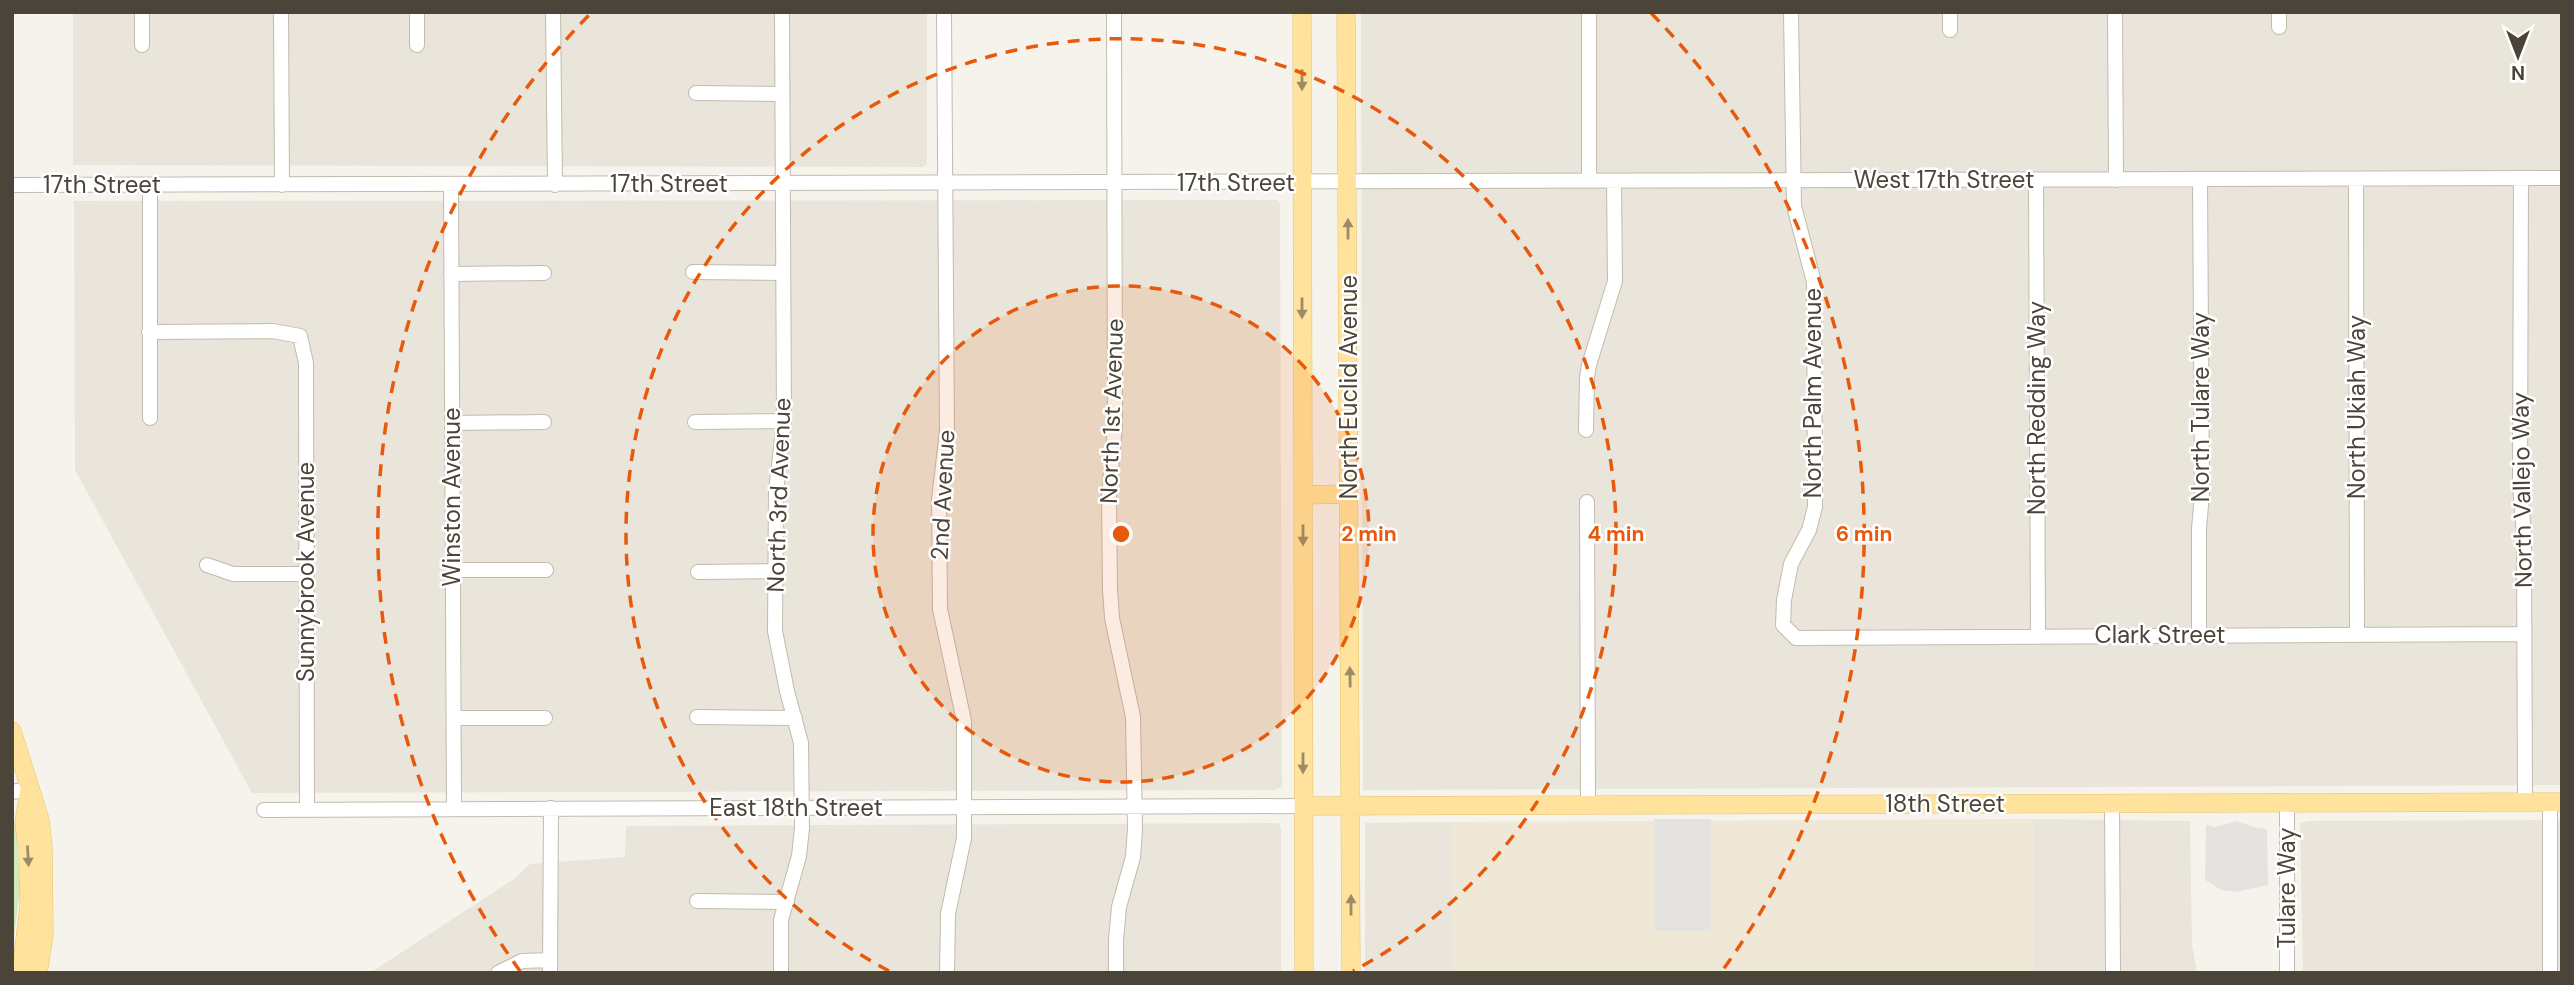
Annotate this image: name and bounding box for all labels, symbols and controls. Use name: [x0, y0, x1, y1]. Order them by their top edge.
north arrow: [2483, 21, 2553, 91]
text: N: [2511, 60, 2525, 85]
one-way arrow: [1296, 70, 1308, 92]
street label: West 17th Street: [1854, 164, 2034, 195]
street label: 17th Street: [1177, 167, 1295, 198]
street label: 17th Street: [610, 168, 728, 199]
street label: 17th Street: [43, 169, 161, 200]
one-way arrow: [1342, 218, 1354, 240]
street label: North Euclid Avenue: [1333, 275, 1364, 499]
street label: North Palm Avenue: [1797, 288, 1828, 498]
one-way arrow: [1296, 297, 1308, 319]
street label: North Redding Way: [2021, 301, 2052, 515]
street label: North Tulare Way: [2185, 312, 2216, 502]
street label: North Ukiah Way: [2341, 315, 2372, 499]
street label: North 1st Avenue: [1093, 318, 1130, 504]
street label: North Vallejo Way: [2504, 392, 2539, 588]
street label: North 3rd Avenue: [760, 397, 797, 593]
street label: Winston Avenue: [436, 407, 467, 587]
street label: 2nd Avenue: [924, 429, 961, 561]
street label: Sunnybrook Avenue: [290, 462, 321, 682]
text: 2 min: [1341, 520, 1397, 548]
text: 4 min: [1587, 520, 1645, 548]
text: 6 min: [1836, 520, 1892, 548]
centre of rings: [1109, 522, 1133, 546]
one-way arrow: [1297, 525, 1309, 547]
street label: Clark Street: [2095, 619, 2226, 650]
one-way arrow: [1344, 666, 1356, 688]
one-way arrow: [1297, 752, 1309, 774]
street label: 18th Street: [1885, 788, 2005, 819]
street label: East 18th Street: [709, 792, 883, 823]
street label: Tulare Way: [2271, 828, 2302, 948]
one-way arrow: [23, 845, 34, 867]
one-way arrow: [1345, 893, 1357, 915]

